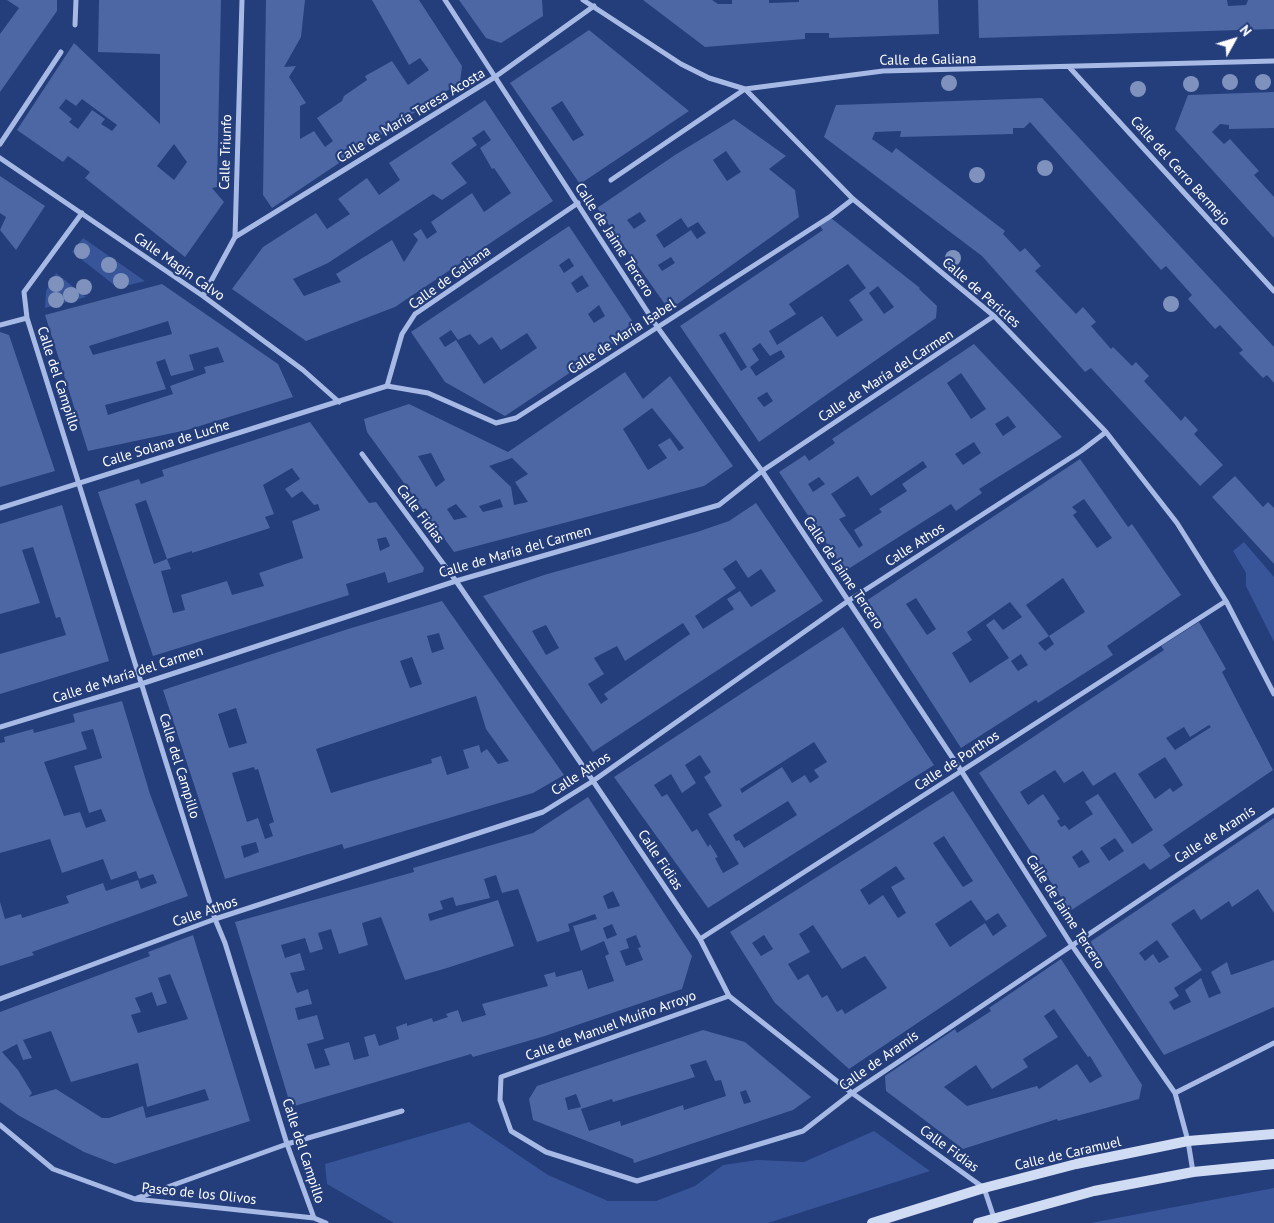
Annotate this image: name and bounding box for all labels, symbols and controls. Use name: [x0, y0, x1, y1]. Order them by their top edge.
north arrow: [1209, 15, 1259, 65]
text: N: [1236, 21, 1256, 40]
street label: Calle de Galiana: [879, 51, 977, 69]
street label: Calle de María Teresa Acosta: [334, 65, 488, 167]
street label: Calle del Cerro Bermejo: [1126, 113, 1234, 229]
street label: Calle Triunfo: [216, 114, 236, 190]
street label: Calle de Jaime Tercero: [571, 180, 657, 300]
street label: Calle Magín Calvo: [130, 229, 228, 305]
street label: Calle de Galiana: [406, 243, 494, 313]
street label: Calle de Pericles: [938, 254, 1024, 332]
street label: Calle de María Isabel: [565, 296, 679, 378]
street label: Calle del Campillo: [33, 324, 83, 434]
street label: Calle de María del Carmen: [815, 326, 957, 426]
street label: Calle Solana de Luche: [100, 417, 232, 471]
street label: Calle Fidias: [393, 481, 447, 547]
street label: Calle de Jaime Tercero: [799, 513, 887, 633]
street label: Calle Athos: [882, 520, 948, 570]
street label: Calle de María del Carmen: [437, 522, 593, 582]
street label: Calle de María del Carmen: [51, 643, 205, 707]
street label: Calle del Campillo: [155, 711, 203, 821]
street label: Calle de Porthos: [911, 727, 1003, 795]
street label: Calle Athos: [548, 749, 614, 799]
street label: Calle de Aramís: [1171, 803, 1259, 867]
street label: Calle Fidias: [634, 827, 686, 893]
street label: Calle de Jaime Tercero: [1022, 852, 1108, 972]
street label: Calle Athos: [170, 893, 240, 931]
street label: Calle de Manuel Muíño Arroyo: [523, 987, 699, 1065]
street label: Calle de Aramís: [836, 1027, 922, 1095]
street label: Calle del Campillo: [278, 1096, 328, 1206]
street label: Calle Fidias: [916, 1122, 982, 1176]
street label: Calle de Caramuel: [1013, 1134, 1123, 1174]
street label: Paseo de los Olivos: [141, 1180, 257, 1208]

